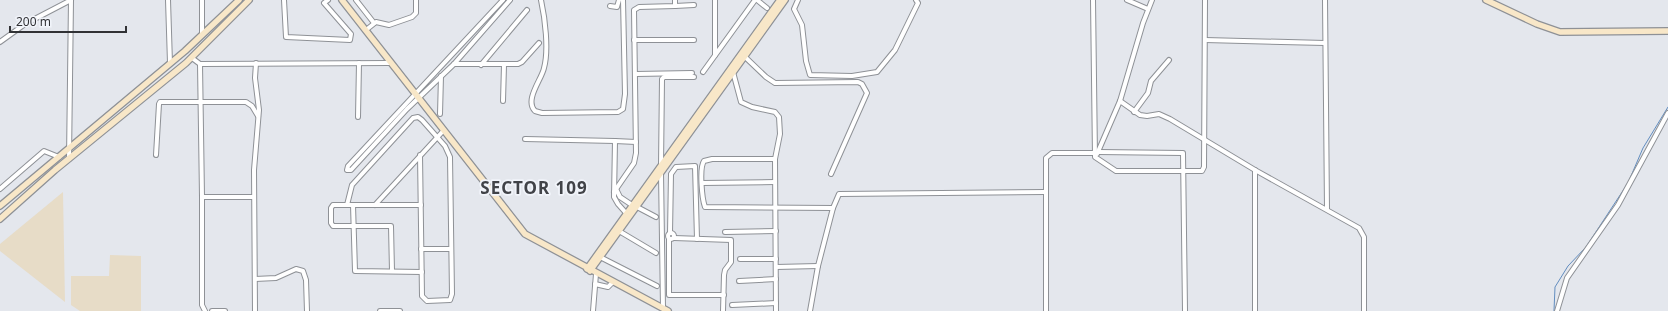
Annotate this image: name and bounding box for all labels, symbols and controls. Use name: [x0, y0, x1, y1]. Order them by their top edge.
scale bar: [10, 8, 126, 34]
text: 200 m: [16, 13, 51, 30]
district label: SECTOR 109: [480, 176, 588, 199]

